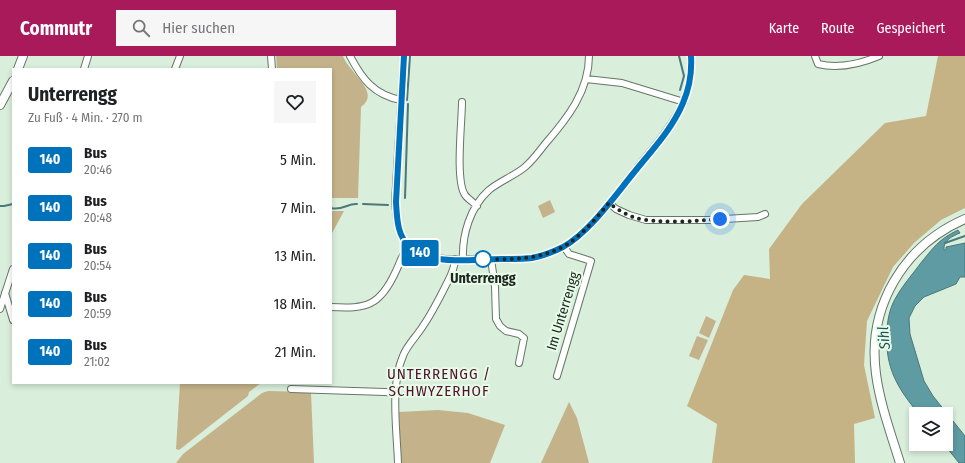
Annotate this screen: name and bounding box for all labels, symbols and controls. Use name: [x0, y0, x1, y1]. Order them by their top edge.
search box: [116, 10, 396, 46]
text: Commutr: [20, 17, 92, 40]
icon: search: [130, 17, 152, 39]
text: Hier suchen: [162, 19, 235, 37]
text: Karte: [769, 20, 799, 37]
text: Route: [821, 20, 854, 37]
text: Gespeichert: [876, 20, 945, 37]
button: heart: [274, 81, 316, 123]
text: Unterrengg: [28, 83, 117, 106]
text: Zu Fuß · 4 Min. · 270 m: [28, 110, 143, 125]
text: Bus: [84, 144, 107, 162]
text: 140: [40, 151, 60, 168]
text: 5 Min.: [280, 151, 316, 169]
text: 20:46: [84, 162, 112, 177]
text: Bus: [84, 192, 107, 210]
text: 140: [40, 199, 60, 216]
text: 7 Min.: [281, 199, 316, 217]
your location: [710, 209, 730, 229]
text: 20:48: [84, 210, 112, 225]
text: Bus: [84, 240, 107, 258]
line badge: 140: [397, 240, 443, 266]
text: 140: [410, 244, 430, 261]
text: 140: [40, 247, 60, 264]
text: 13 Min.: [274, 247, 316, 265]
marker: Unterrengg: [474, 250, 492, 268]
text: 20:54: [84, 258, 112, 273]
street label: Im Unterrengg: [543, 269, 583, 352]
place label: Unterrengg: [450, 270, 516, 287]
text: Bus: [84, 288, 107, 306]
text: 140: [40, 295, 60, 312]
text: 18 Min.: [274, 295, 316, 313]
text: 20:59: [84, 306, 111, 321]
water label: Sihl: [874, 326, 894, 351]
text: Bus: [84, 336, 107, 354]
text: 140: [40, 343, 60, 360]
text: 21 Min.: [275, 343, 316, 361]
text: 21:02: [84, 354, 110, 369]
district label: UNTERRENGG / SCHWYZERHOF: [387, 365, 491, 400]
map controls: [909, 407, 953, 451]
button: layers: [909, 407, 953, 451]

